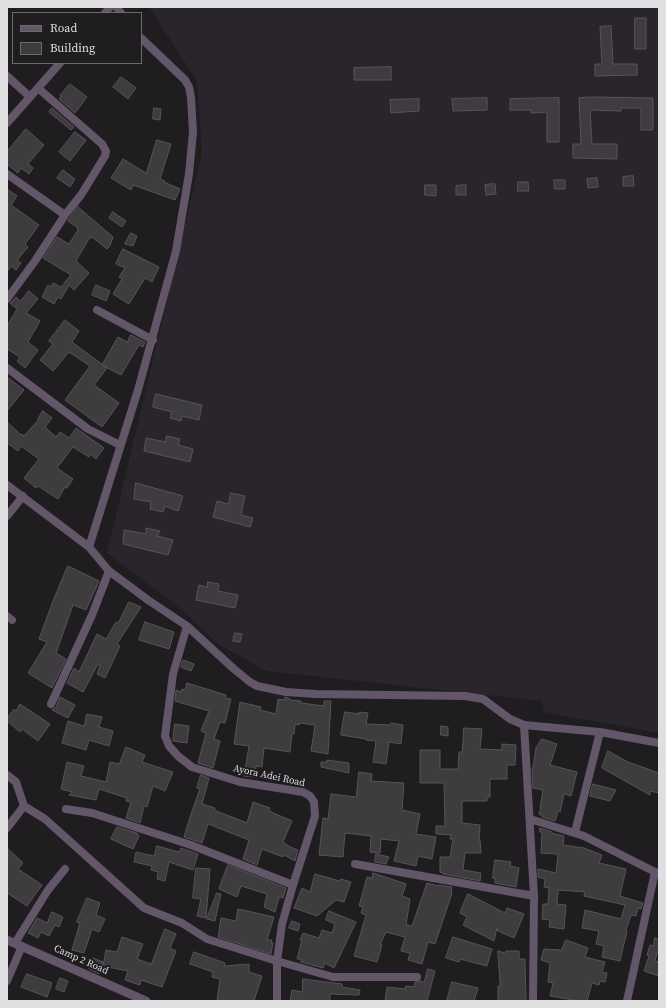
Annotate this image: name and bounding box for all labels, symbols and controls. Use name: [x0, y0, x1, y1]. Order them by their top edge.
legend: [12, 12, 142, 64]
text: Road: [50, 20, 77, 36]
text: Building: [50, 40, 95, 56]
street label: Ayora Adei Road: [232, 763, 306, 789]
street label: Camp 2 Road: [52, 943, 110, 977]

